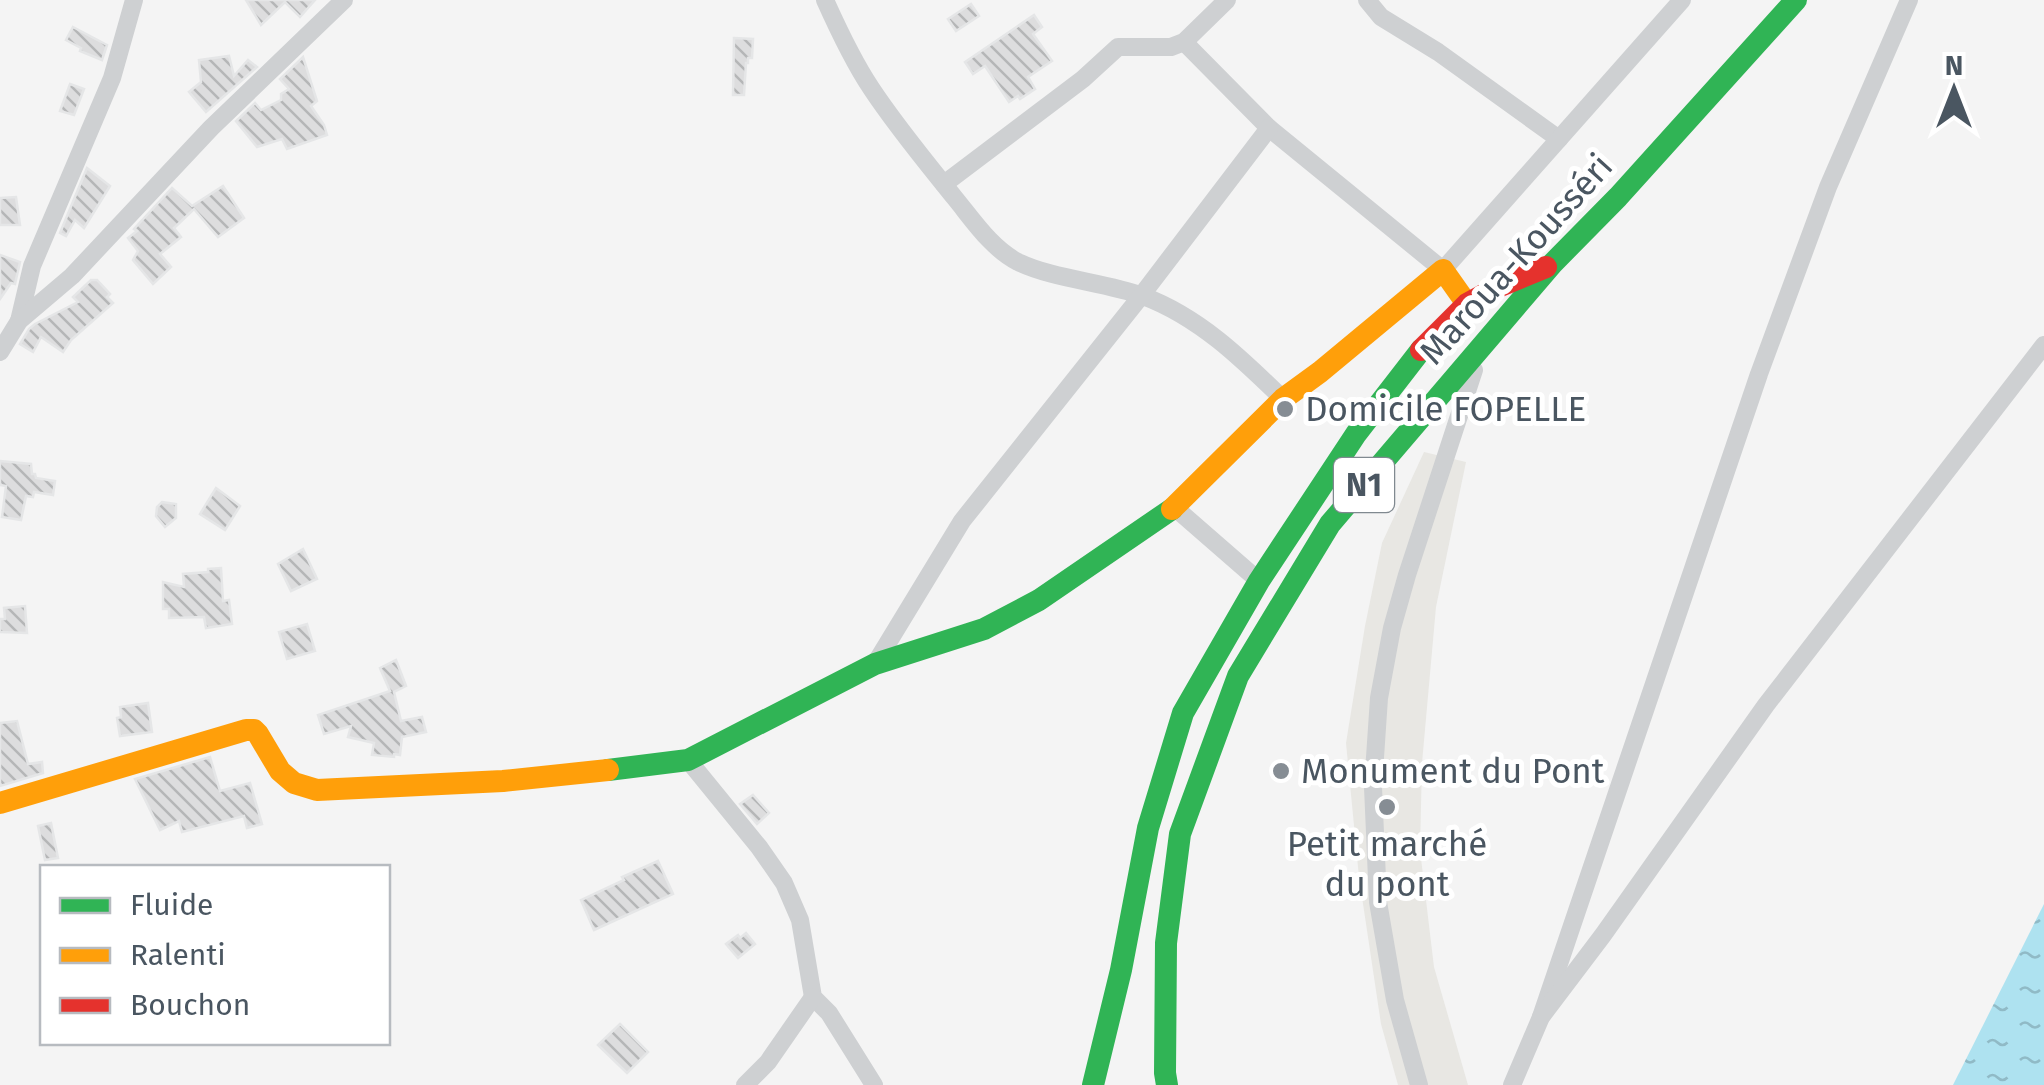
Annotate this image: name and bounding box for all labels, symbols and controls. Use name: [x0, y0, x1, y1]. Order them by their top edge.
north arrow: [1904, 40, 2004, 140]
text: N: [1945, 49, 1963, 82]
street label: Maroua-Kousséri: [1411, 145, 1621, 373]
place label: Domicile FOPELLE: [1305, 388, 1586, 430]
marker: Domicile FOPELLE: [1274, 398, 1296, 420]
road number: N1: [1334, 458, 1394, 512]
place label: Monument du Pont: [1301, 750, 1605, 792]
marker: Monument du Pont: [1270, 760, 1292, 782]
marker: Petit marché du pont: [1376, 796, 1398, 818]
place label: Petit marché du pont: [1287, 823, 1487, 905]
legend: [40, 865, 390, 1045]
text: Fluide: [130, 887, 213, 923]
text: Ralenti: [130, 937, 226, 973]
text: Bouchon: [130, 987, 250, 1023]

